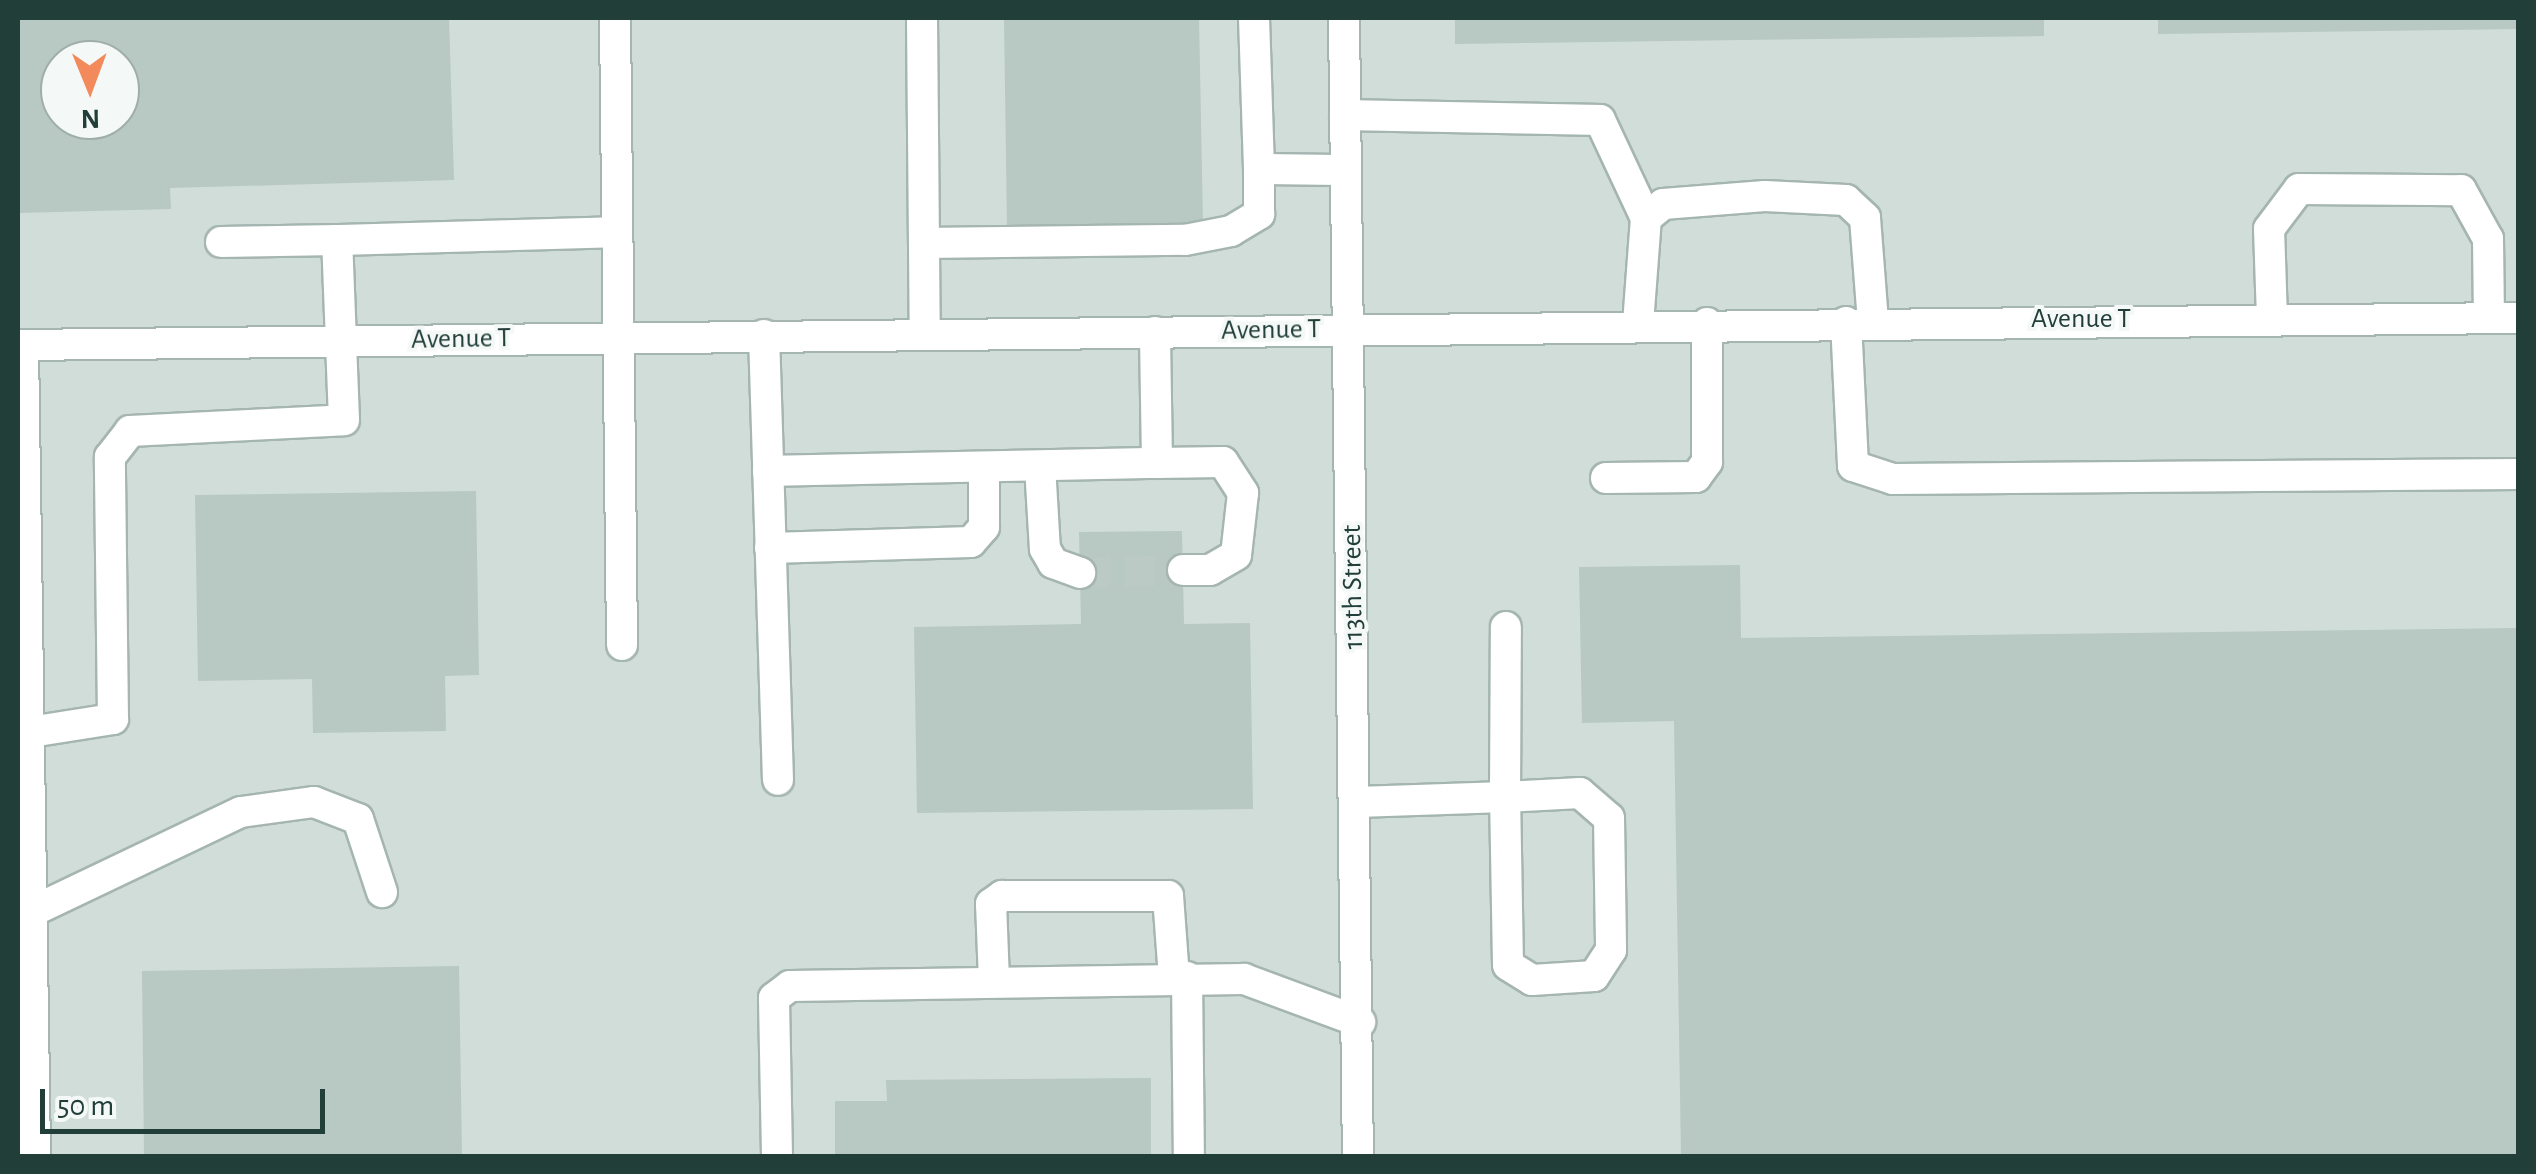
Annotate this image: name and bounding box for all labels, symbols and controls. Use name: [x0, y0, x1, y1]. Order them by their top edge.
north arrow: [40, 40, 140, 140]
text: N: [81, 104, 100, 132]
street label: Avenue T: [2031, 302, 2131, 336]
street label: Avenue T: [1221, 312, 1321, 348]
street label: Avenue T: [411, 321, 511, 357]
street label: 113th Street: [1335, 524, 1371, 650]
scale bar: [45, 1069, 330, 1131]
text: 50 m: [57, 1091, 114, 1121]

